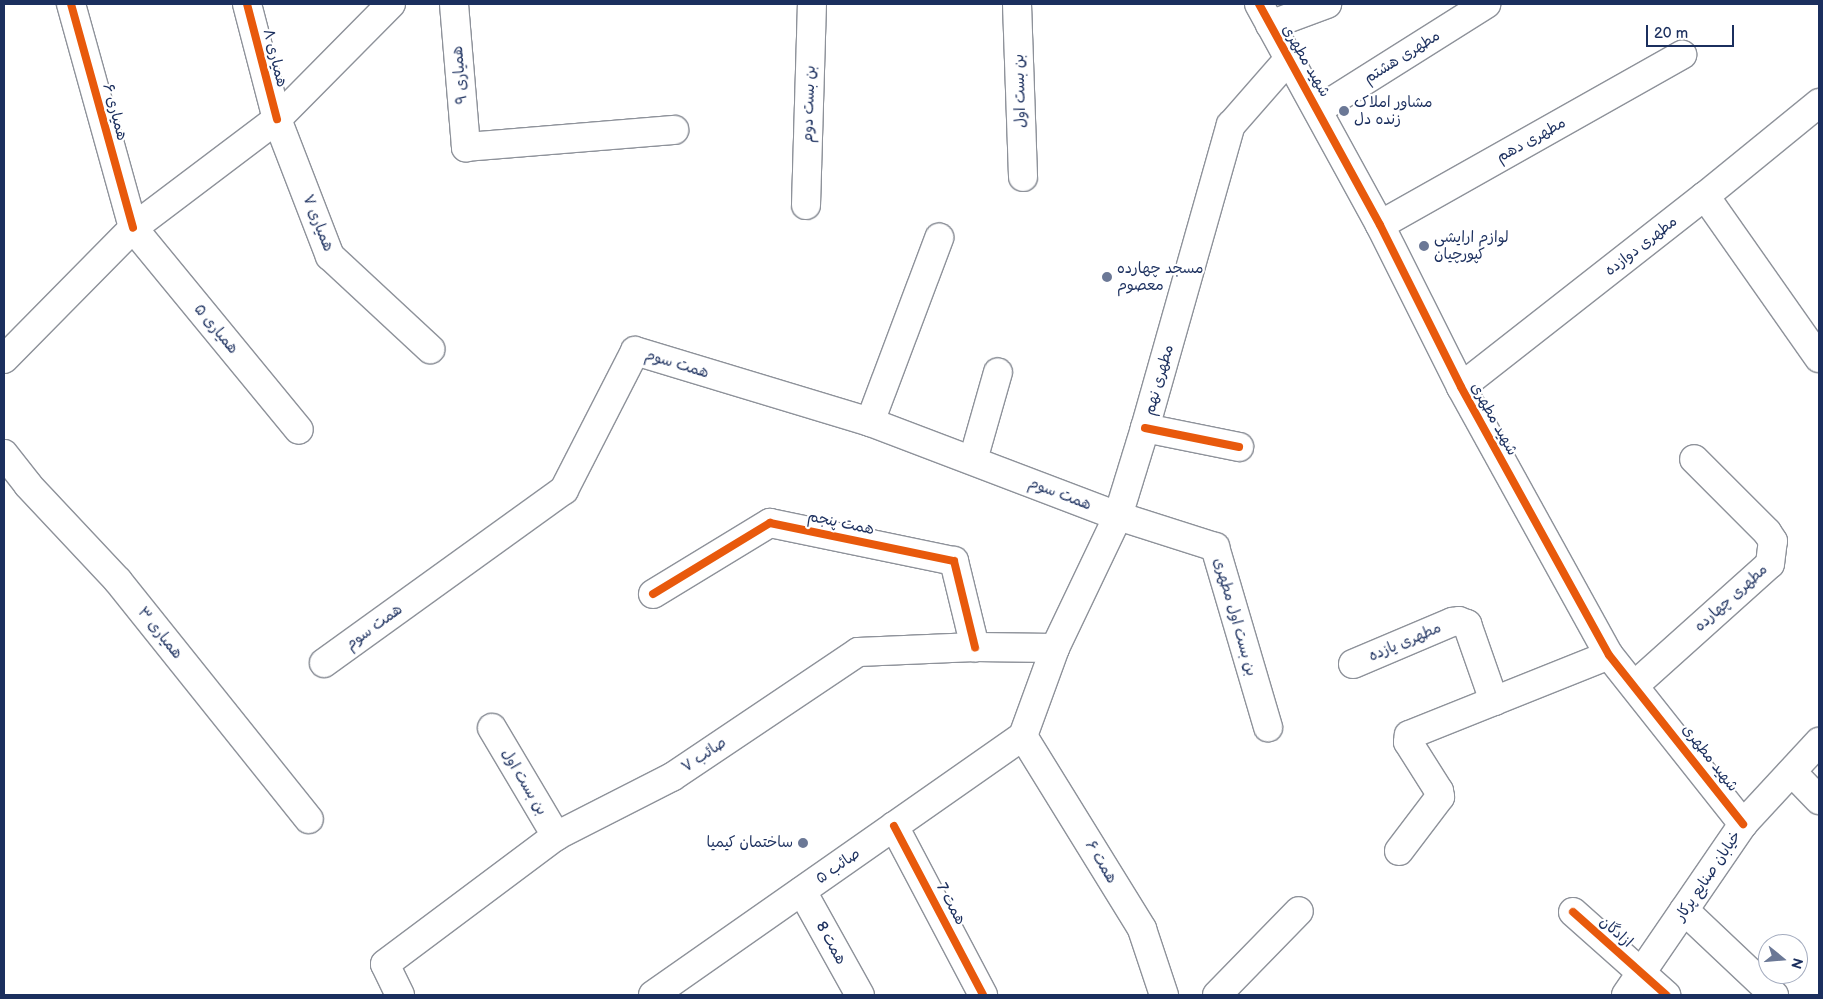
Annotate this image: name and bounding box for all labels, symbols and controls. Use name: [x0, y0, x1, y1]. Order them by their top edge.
scale bar: [1648, 15, 1736, 47]
street label: شهید مطهری: [1278, 22, 1334, 100]
text: 20 m: [1654, 24, 1688, 43]
street label: همیاری ۸: [259, 27, 291, 89]
street label: مطهری هشتم: [1361, 27, 1443, 87]
street label: همیاری ۹: [448, 45, 472, 105]
street label: بن بست اول: [1010, 54, 1030, 128]
street label: بن بست دوم: [799, 65, 819, 143]
street label: همیاری ۶: [99, 82, 131, 142]
place label: مشاور املاک زنده دل: [1354, 93, 1433, 128]
marker: مشاور املاک زنده دل: [1338, 105, 1350, 117]
street label: مطهری دهم: [1493, 114, 1569, 166]
street label: همیاری ۷: [298, 192, 338, 254]
street label: مطهری دوازده: [1601, 212, 1681, 280]
place label: لوازم ارایشی کپورچیان: [1434, 228, 1509, 263]
marker: لوازم ارایشی کپورچیان: [1418, 240, 1430, 252]
place label: مسجد چهارده معصوم: [1117, 259, 1203, 294]
marker: مسجد چهارده معصوم: [1101, 271, 1113, 283]
street label: همیاری ۵: [190, 300, 242, 358]
street label: مطهری نهم: [1140, 343, 1178, 417]
street label: همت سوم: [643, 346, 711, 382]
street label: شهید مطهری: [1467, 379, 1521, 459]
street label: همت سوم: [1026, 474, 1094, 514]
street label: همت پنجم: [806, 507, 876, 539]
street label: بن بست اول مطهری: [1210, 556, 1260, 678]
street label: مطهری چهارده: [1691, 561, 1771, 635]
street label: همت سوم: [342, 600, 406, 654]
street label: همیاری ۳: [134, 604, 186, 662]
street label: مطهری یازده: [1366, 619, 1444, 665]
street label: شهید مطهری: [1678, 721, 1742, 795]
street label: صائب ۷: [678, 734, 730, 776]
street label: بن بست اول: [497, 746, 551, 818]
street label: خیابان صنایع پرکار: [1671, 828, 1745, 924]
place label: ساختمان کیمیا: [707, 834, 793, 852]
marker: ساختمان کیمیا: [797, 837, 809, 849]
street label: همت ۶: [1081, 837, 1121, 887]
street label: صائب ۵: [812, 844, 864, 888]
street label: همت 7: [933, 880, 969, 928]
street label: ازادگان: [1596, 913, 1636, 951]
street label: همت 8: [812, 918, 850, 968]
north arrow: [1758, 934, 1808, 984]
text: N: [1787, 956, 1807, 971]

